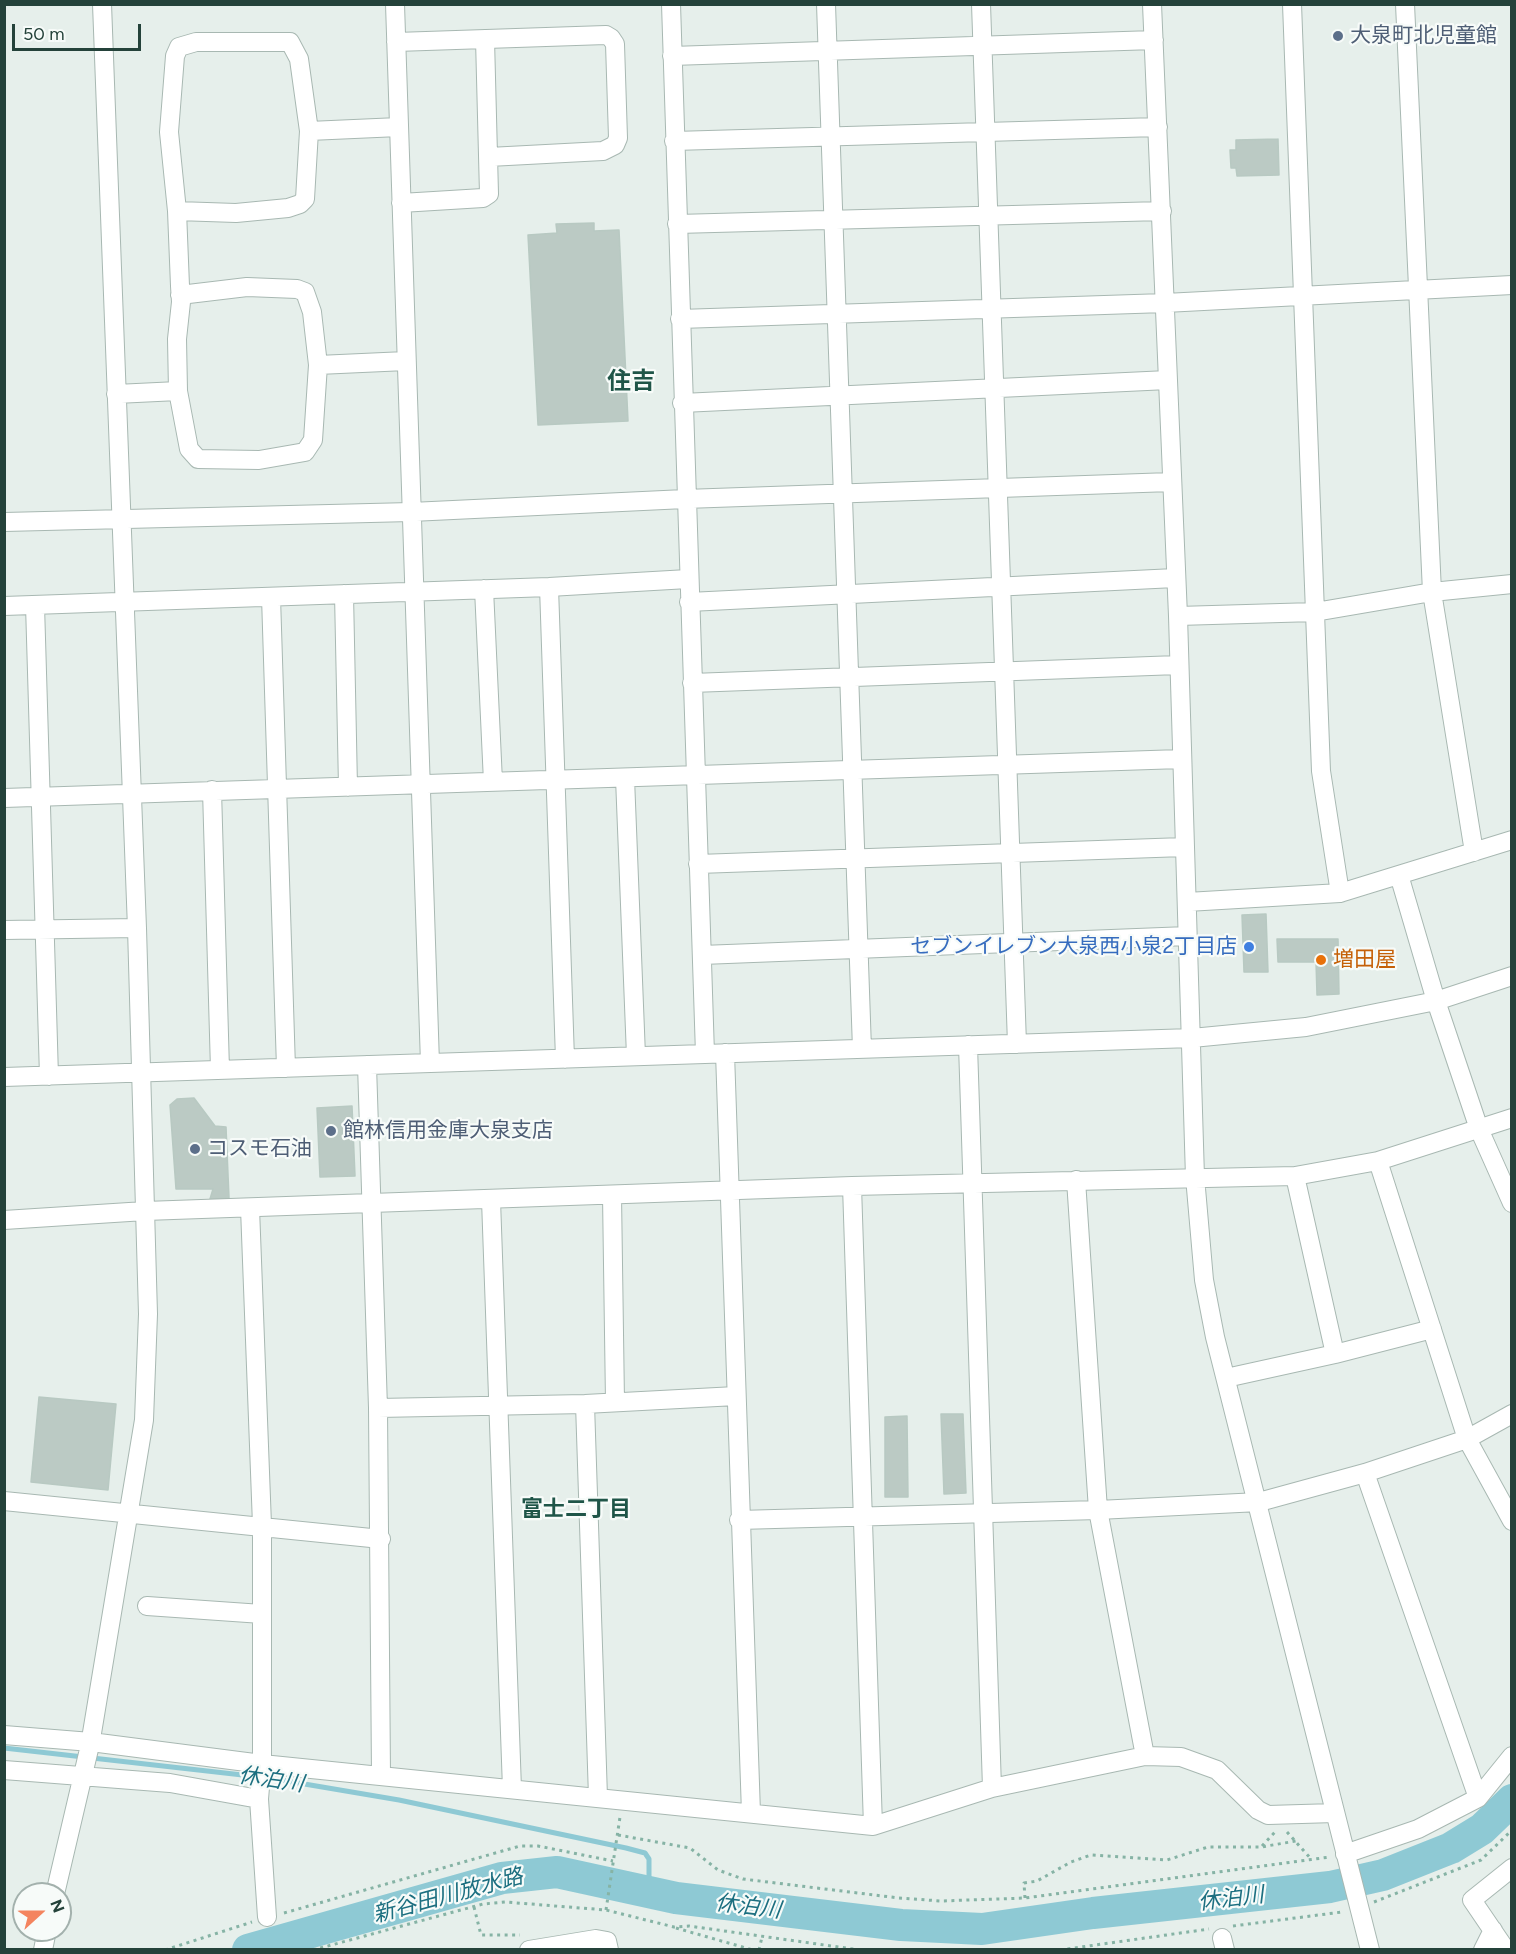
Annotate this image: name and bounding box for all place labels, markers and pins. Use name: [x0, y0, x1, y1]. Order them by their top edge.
place label: 大泉町北児童館: [1350, 23, 1497, 49]
marker: 大泉町北児童館: [1331, 29, 1345, 43]
place label: セブンイレブン大泉西小泉2丁目店: [910, 934, 1237, 960]
marker: セブンイレブン大泉西小泉2丁目店: [1242, 940, 1256, 954]
place label: 増田屋: [1333, 947, 1396, 973]
marker: 増田屋: [1314, 953, 1328, 967]
place label: 館林信用金庫大泉支店: [343, 1118, 553, 1144]
marker: 館林信用金庫大泉支店: [324, 1124, 338, 1138]
place label: コスモ石油: [207, 1136, 312, 1162]
marker: コスモ石油: [188, 1142, 202, 1156]

